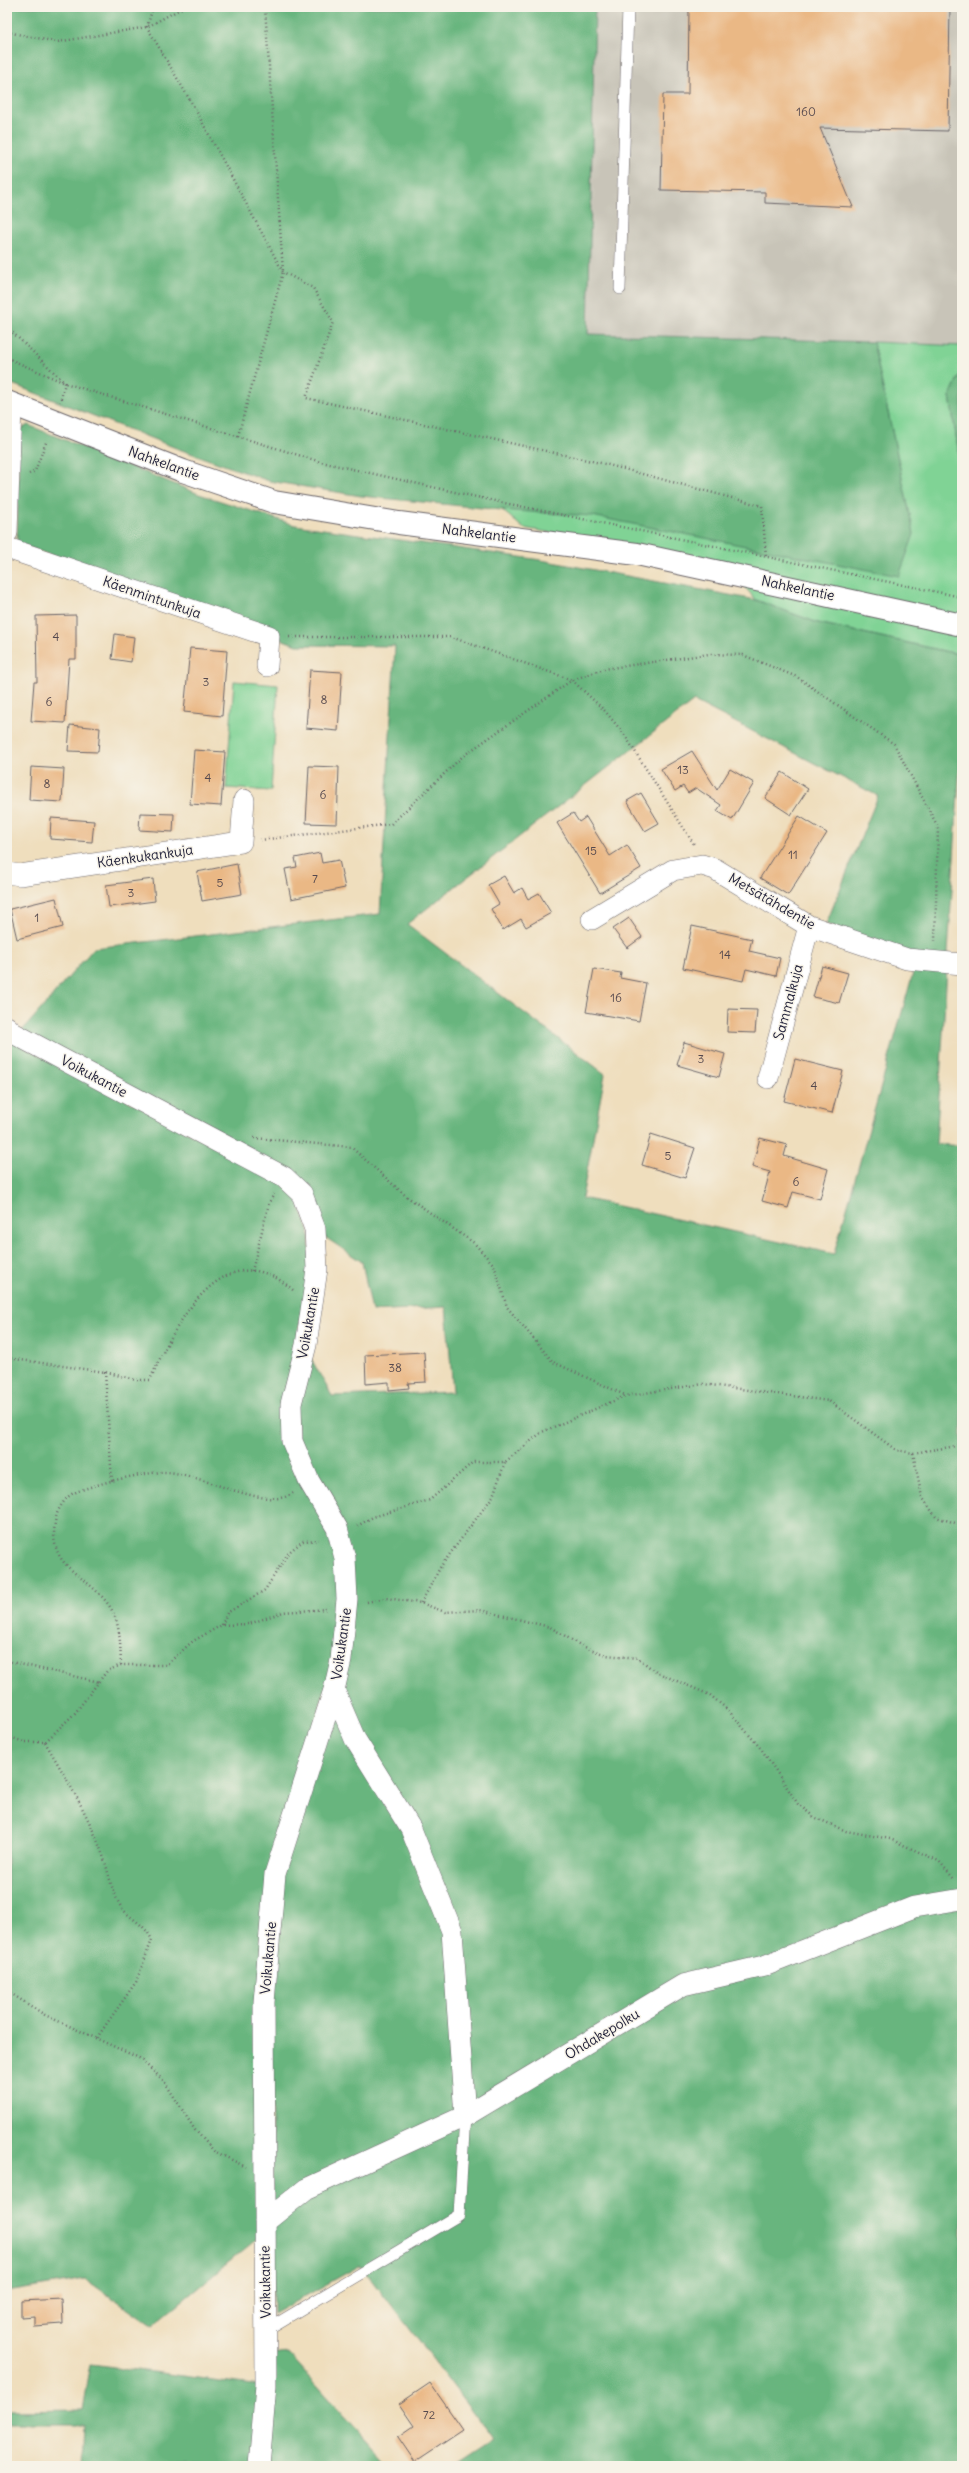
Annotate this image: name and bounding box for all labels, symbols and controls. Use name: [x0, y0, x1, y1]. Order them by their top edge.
house number: 160: [796, 104, 816, 119]
street label: Nahkelantie: [126, 442, 202, 484]
street label: Nahkelantie: [441, 520, 517, 546]
street label: Nahkelantie: [760, 571, 836, 605]
street label: Käenmintunkuja: [100, 572, 204, 622]
house number: 4: [53, 629, 60, 644]
house number: 3: [203, 674, 210, 689]
house number: 8: [321, 692, 328, 707]
house number: 6: [46, 694, 53, 709]
house number: 13: [677, 762, 689, 777]
house number: 4: [205, 770, 212, 785]
house number: 8: [44, 776, 51, 791]
house number: 6: [320, 787, 327, 802]
street label: Käenkukankuja: [96, 840, 194, 872]
house number: 15: [585, 843, 597, 858]
house number: 11: [788, 847, 798, 862]
street label: Metsätähdentie: [725, 869, 819, 933]
house number: 7: [312, 871, 318, 886]
house number: 5: [217, 875, 224, 890]
house number: 3: [128, 885, 135, 900]
house number: 1: [35, 910, 39, 925]
house number: 14: [719, 947, 731, 962]
street label: Sammalkuja: [769, 962, 807, 1042]
house number: 16: [610, 990, 622, 1005]
street label: Voikukantie: [58, 1051, 130, 1101]
house number: 3: [698, 1051, 705, 1066]
house number: 4: [811, 1078, 818, 1093]
house number: 5: [665, 1148, 672, 1163]
house number: 6: [793, 1174, 800, 1189]
street label: Voikukantie: [293, 1286, 323, 1360]
house number: 38: [388, 1360, 402, 1375]
street label: Voikukantie: [327, 1607, 355, 1681]
street label: Voikukantie: [256, 1921, 280, 1995]
street label: Ohdakepolku: [561, 2005, 643, 2063]
street label: Voikukantie: [255, 2245, 275, 2319]
house number: 72: [423, 2407, 436, 2422]

